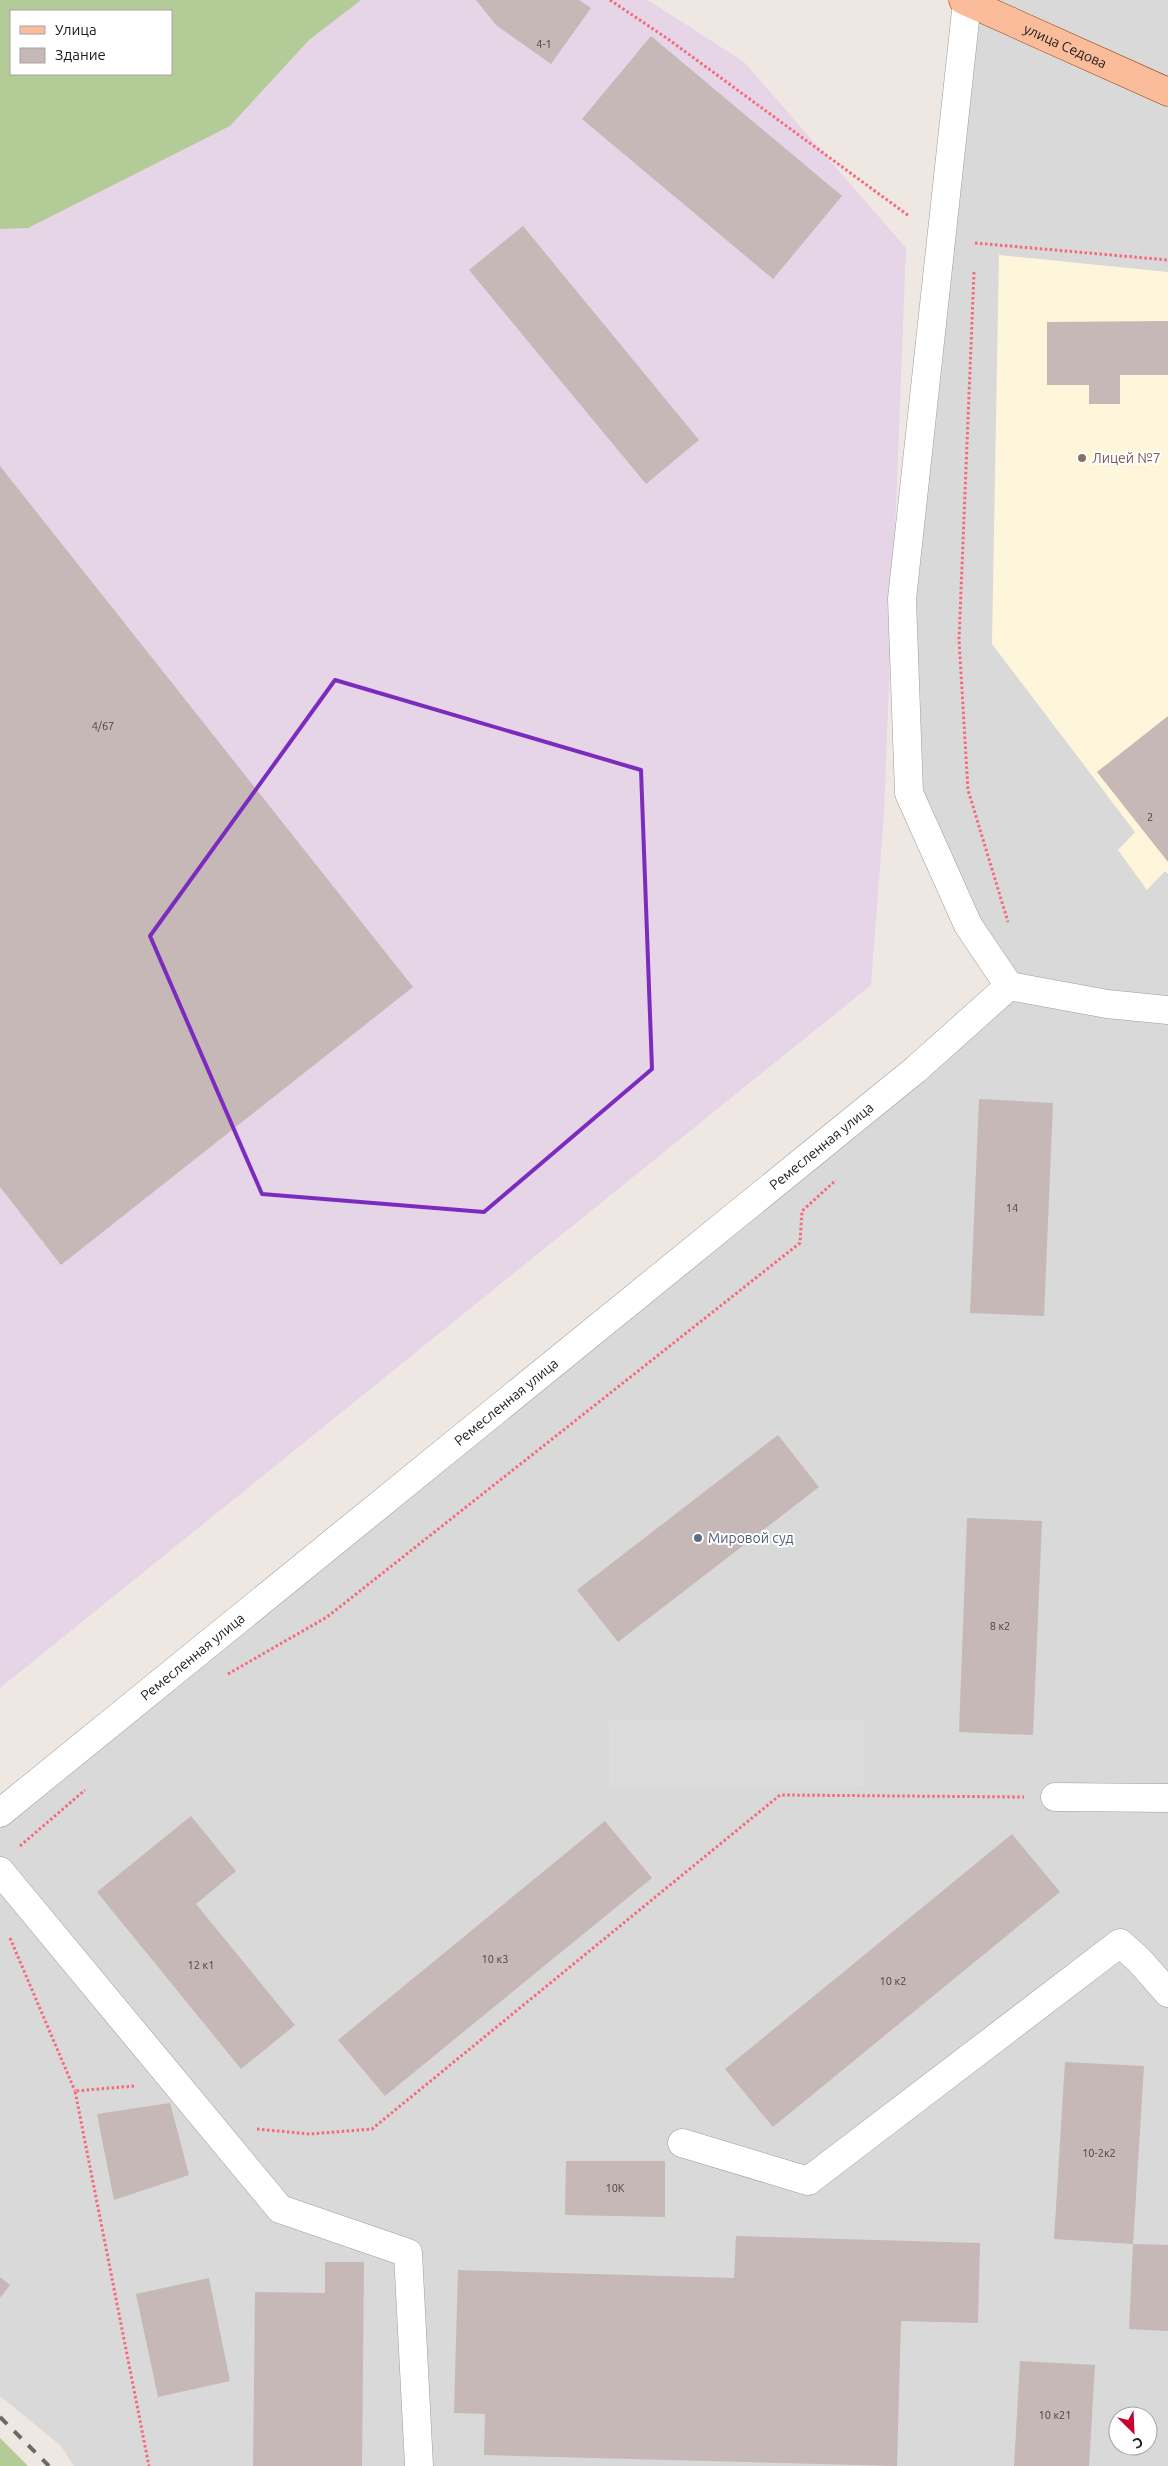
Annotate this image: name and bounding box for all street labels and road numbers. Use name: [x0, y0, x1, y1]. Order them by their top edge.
street label: улица Седова: [1021, 20, 1109, 71]
street label: Ремесленная улица: [766, 1099, 876, 1193]
street label: Ремесленная улица: [451, 1355, 561, 1449]
street label: Ремесленная улица: [137, 1610, 248, 1704]

